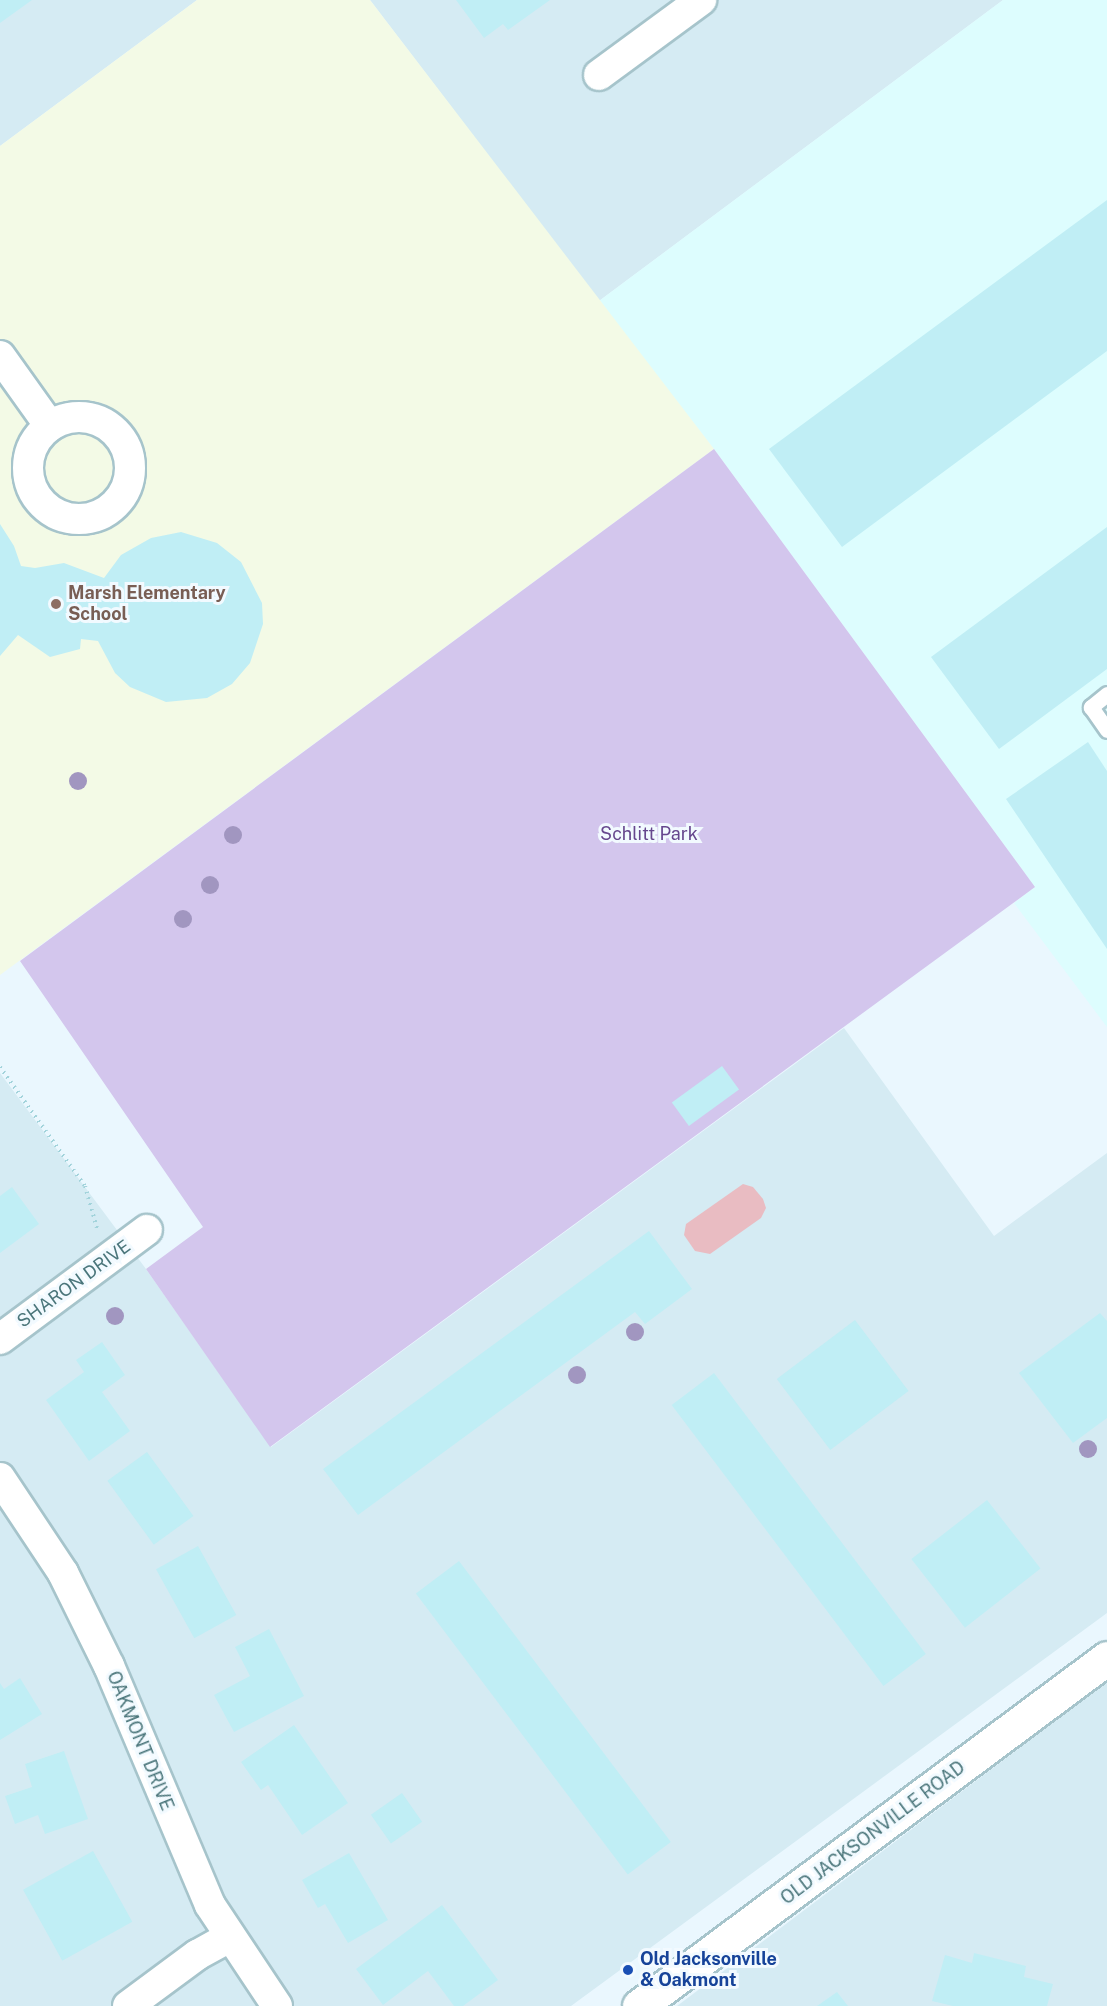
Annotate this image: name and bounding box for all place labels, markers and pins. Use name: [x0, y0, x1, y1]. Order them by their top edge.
place label: Marsh Elementary School: [68, 583, 226, 626]
marker: Marsh Elementary School: [49, 597, 63, 611]
place label: Old Jacksonville & Oakmont: [640, 1949, 777, 1992]
marker: Old Jacksonville & Oakmont: [621, 1963, 635, 1977]

